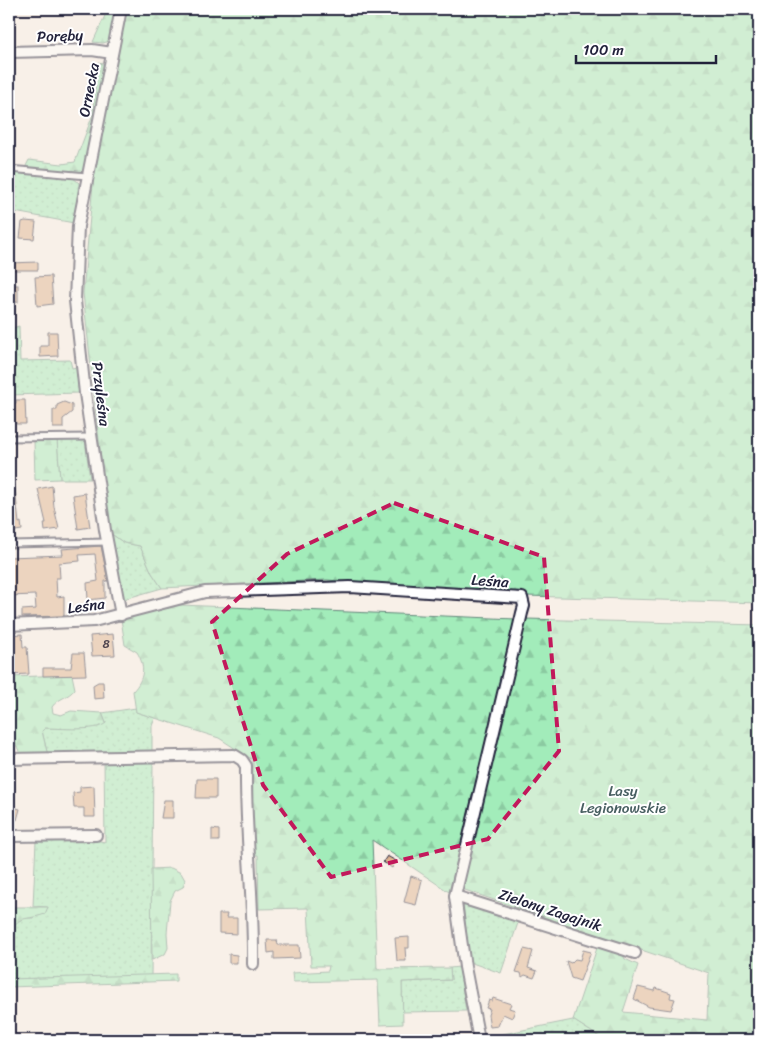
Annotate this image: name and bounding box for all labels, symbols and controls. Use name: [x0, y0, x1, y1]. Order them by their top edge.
street label: Poręby: [36, 22, 84, 50]
scale bar: [576, 32, 716, 64]
text: 100 m: [583, 37, 624, 63]
street label: Ornecka: [71, 60, 107, 119]
street label: Przyleśna: [84, 360, 118, 428]
street label: Leśna: [471, 567, 510, 595]
street label: Leśna: [66, 590, 107, 621]
house number: 8: [102, 633, 110, 655]
park label: Lasy Legionowskie: [580, 778, 666, 821]
street label: Zielony Zagajnik: [495, 881, 606, 939]

